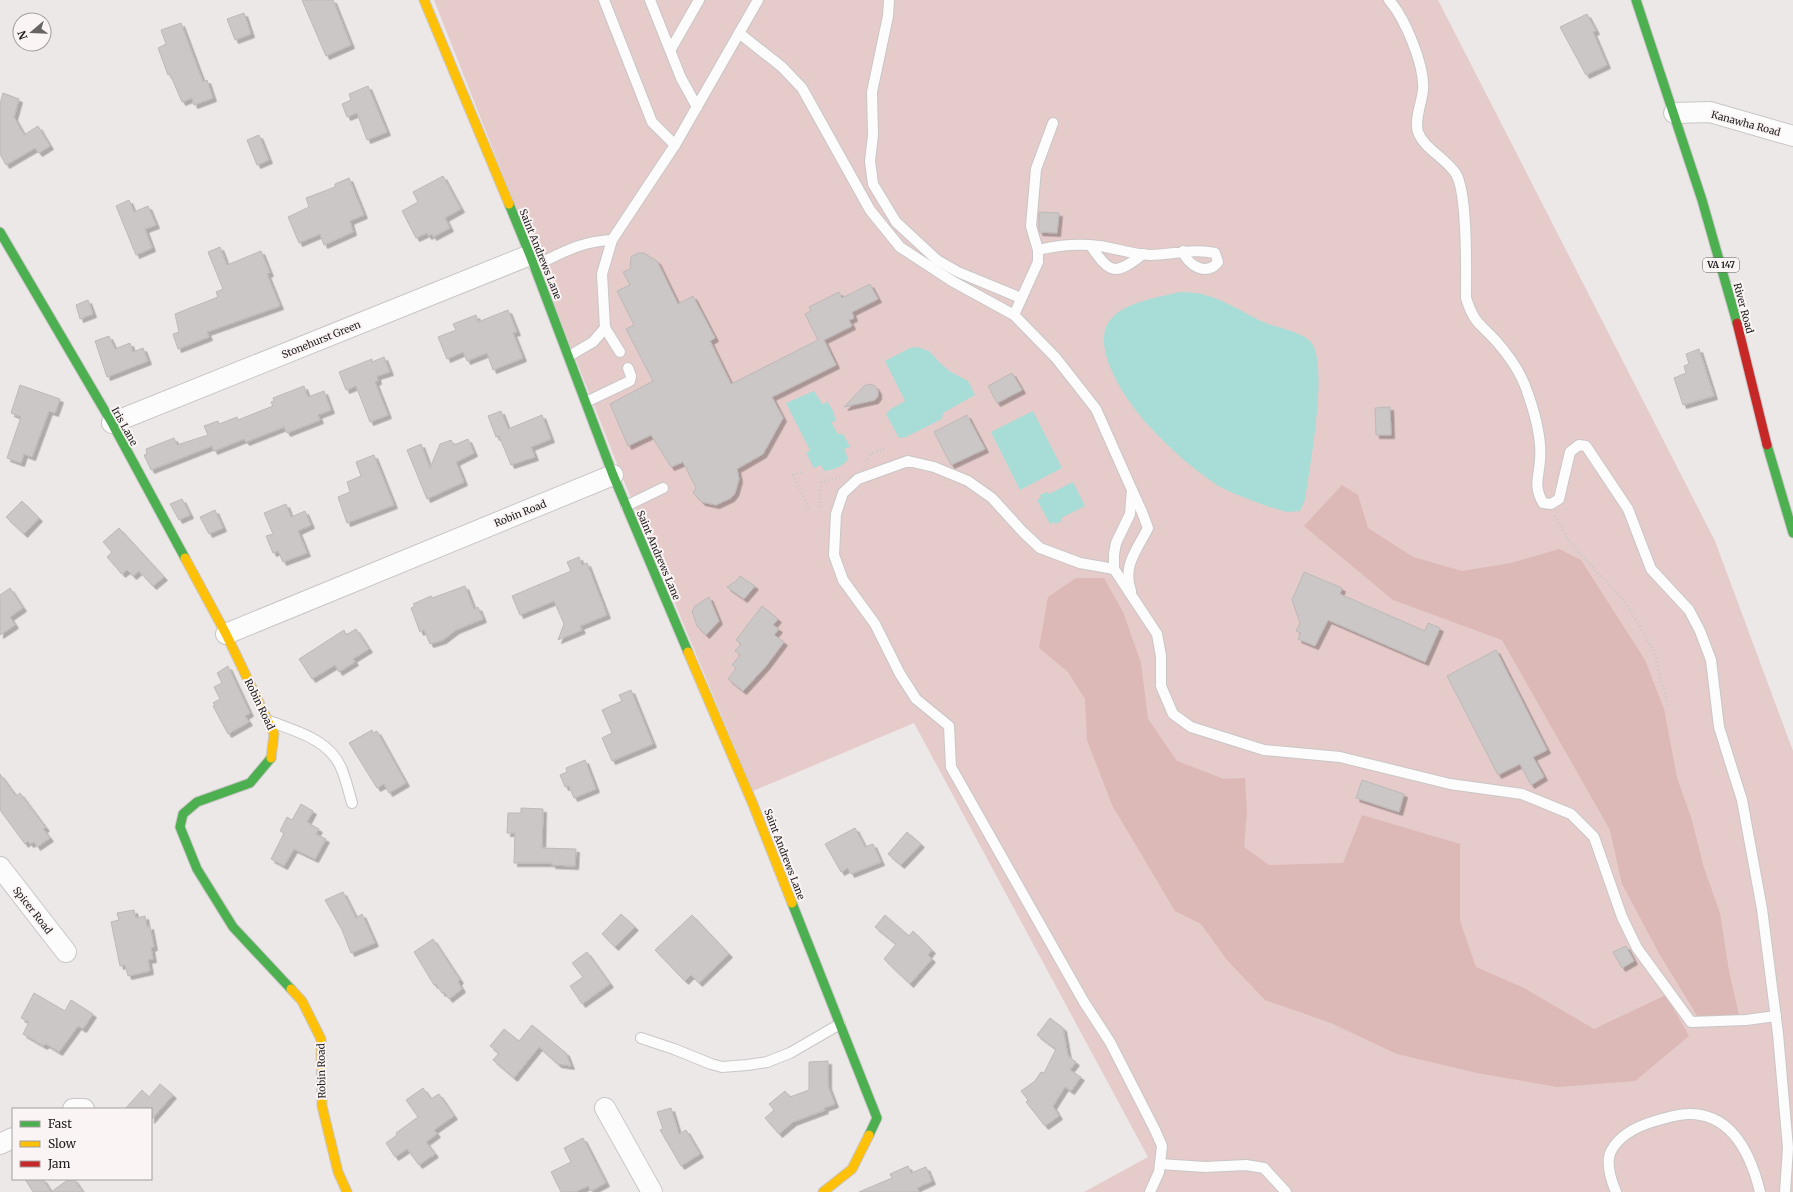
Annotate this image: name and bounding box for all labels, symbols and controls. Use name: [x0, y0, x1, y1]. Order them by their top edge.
north arrow: [12, 12, 52, 52]
text: N: [14, 29, 31, 42]
street label: Kanawha Road: [1710, 108, 1782, 139]
street label: Saint Andrews Lane: [516, 207, 565, 301]
road number: VA 147: [1703, 258, 1739, 272]
street label: River Road: [1731, 281, 1757, 335]
street label: Stonehurst Green: [280, 318, 363, 361]
street label: Iris Lane: [109, 405, 141, 448]
street label: Robin Road: [492, 497, 548, 530]
street label: Saint Andrews Lane: [634, 508, 683, 602]
street label: Robin Road: [242, 677, 277, 732]
street label: Saint Andrews Lane: [761, 807, 808, 901]
street label: Spicer Road: [10, 884, 55, 937]
street label: Robin Road: [315, 1043, 328, 1099]
legend: [12, 1108, 152, 1180]
text: Fast: [48, 1116, 72, 1131]
text: Slow: [48, 1136, 77, 1151]
text: Jam: [47, 1156, 71, 1171]

